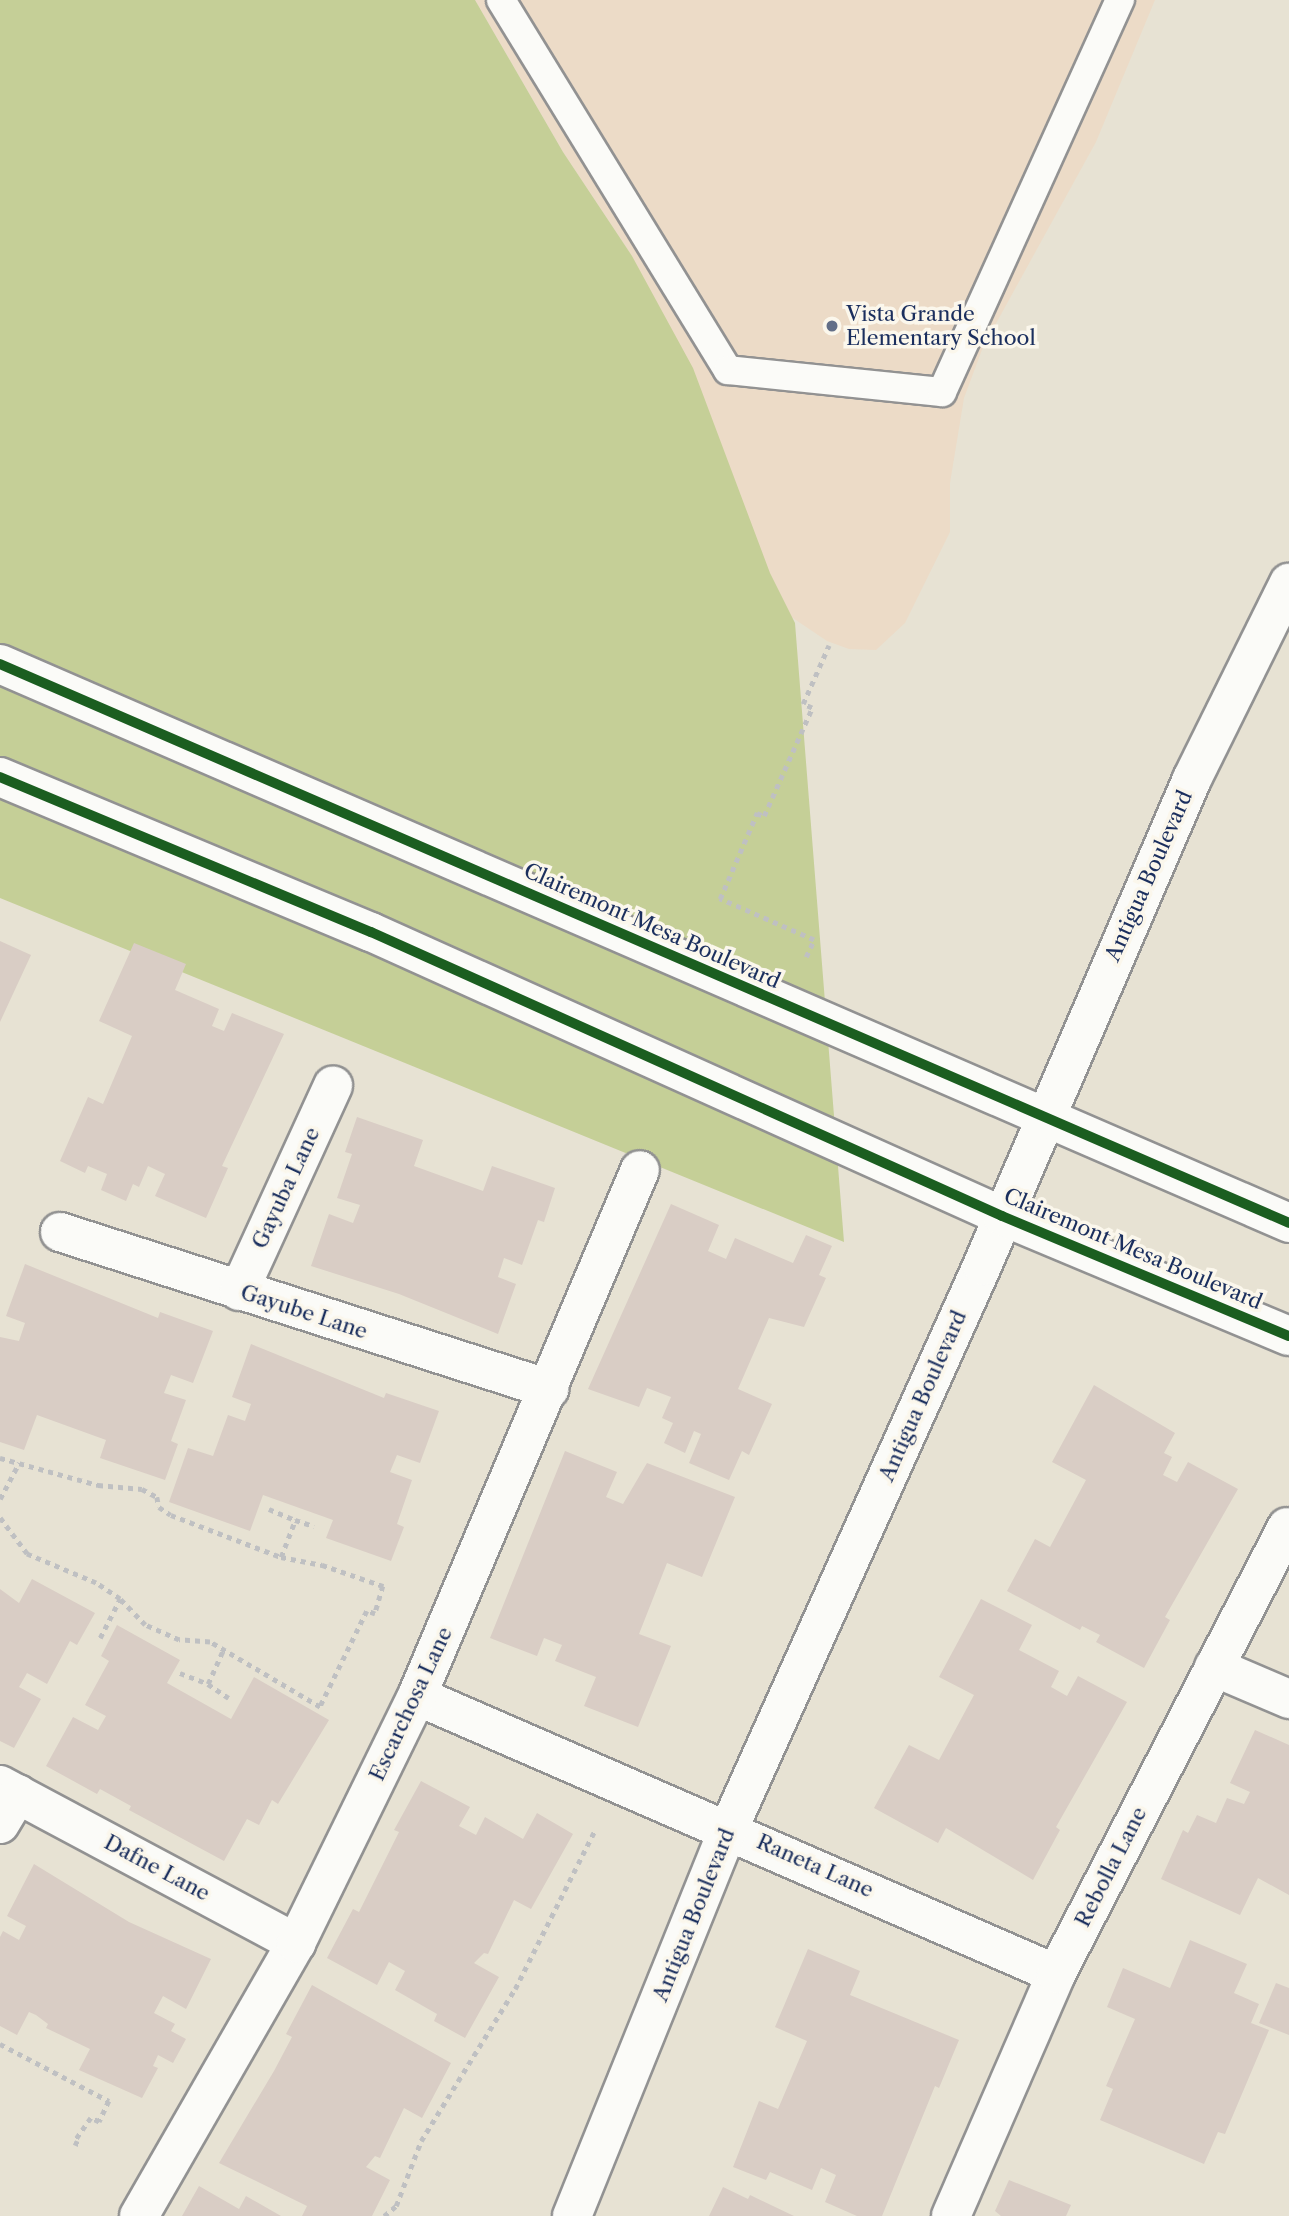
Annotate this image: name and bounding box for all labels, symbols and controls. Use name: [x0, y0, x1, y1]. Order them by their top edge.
place label: Vista Grande Elementary School: [846, 301, 1036, 351]
marker: Vista Grande Elementary School: [824, 318, 840, 334]
street label: Antigua Boulevard: [1100, 787, 1198, 965]
street label: Clairemont Mesa Boulevard: [520, 858, 784, 994]
street label: Gayuba Lane: [247, 1123, 325, 1253]
street label: Clairemont Mesa Boulevard: [1000, 1183, 1266, 1315]
street label: Gayube Lane: [237, 1280, 371, 1344]
street label: Antigua Boulevard: [874, 1307, 972, 1485]
street label: Escarchosa Lane: [364, 1623, 458, 1785]
street label: Rebolla Lane: [1070, 1803, 1152, 1931]
street label: Antigua Boulevard: [648, 1825, 740, 2005]
street label: Raneta Lane: [753, 1829, 877, 1903]
street label: Dafne Lane: [100, 1830, 214, 1906]

